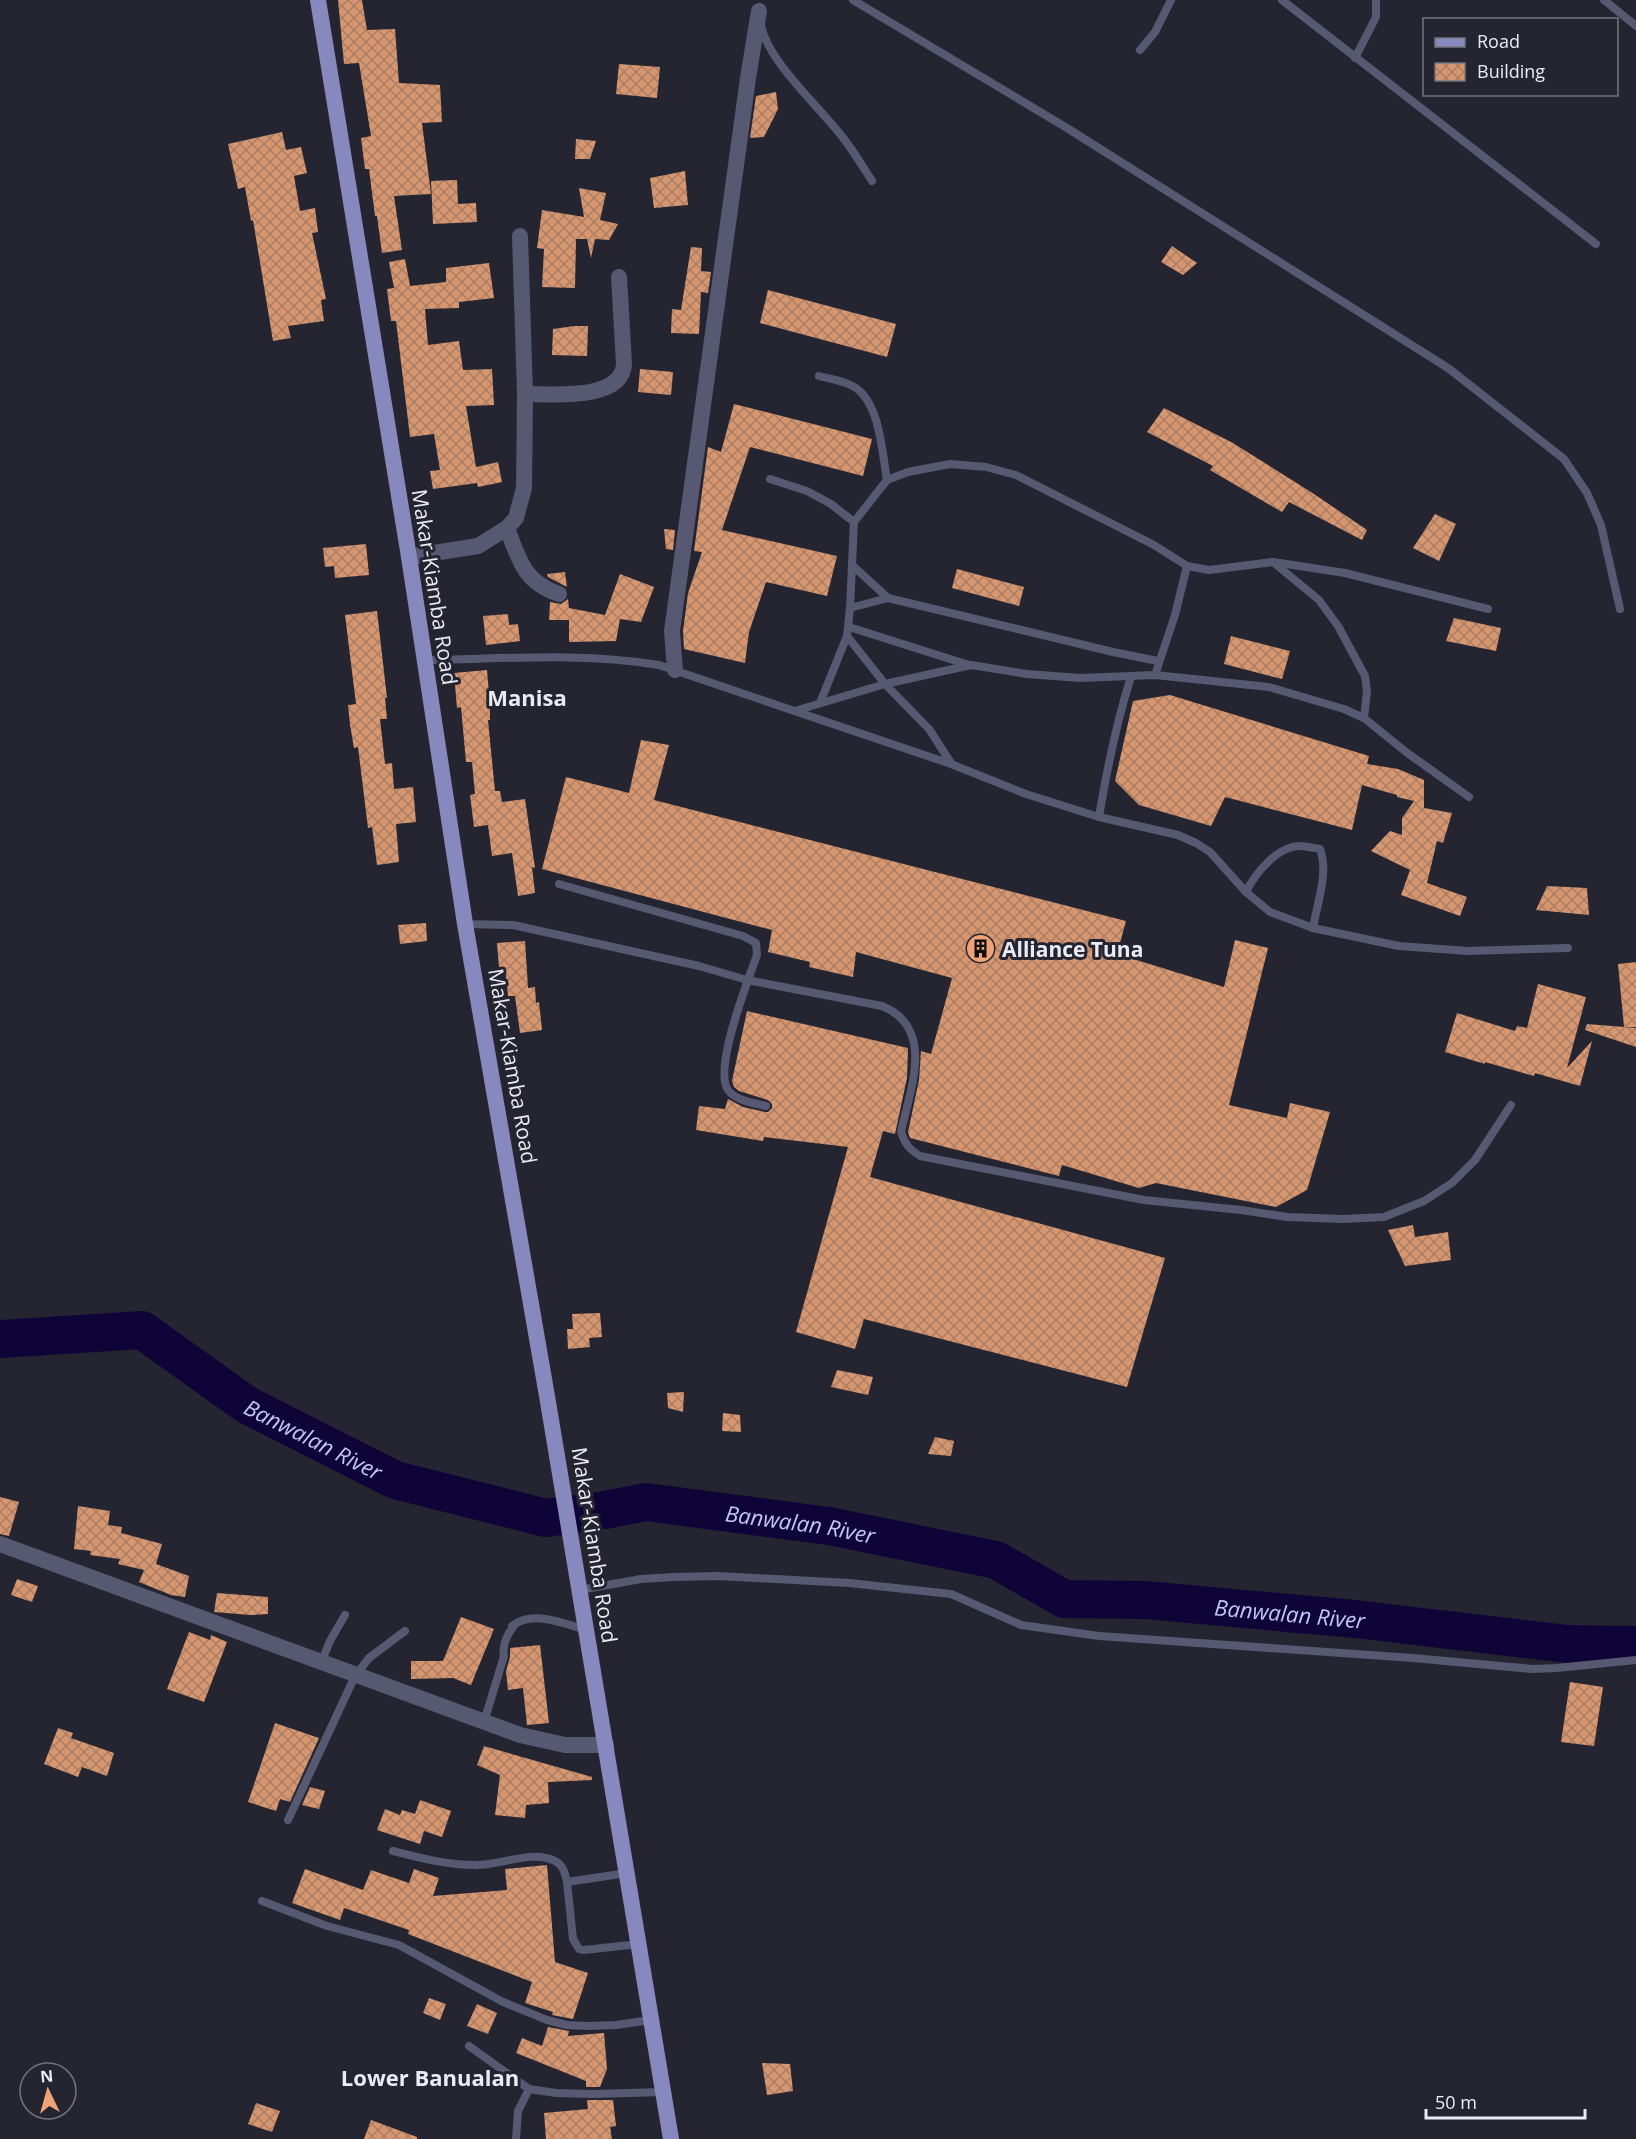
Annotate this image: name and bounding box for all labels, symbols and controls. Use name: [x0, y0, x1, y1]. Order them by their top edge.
legend: [1423, 18, 1618, 96]
text: Road: [1477, 29, 1520, 53]
text: Building: [1477, 59, 1545, 83]
street label: Makar-Kiamba Road: [406, 487, 464, 687]
district label: Manisa: [487, 682, 567, 712]
building icon: Alliance Tuna: [965, 933, 997, 965]
place label: Alliance Tuna: [1002, 935, 1143, 963]
street label: Makar-Kiamba Road: [482, 966, 544, 1166]
water label: Banwalan River: [240, 1391, 389, 1487]
street label: Makar-Kiamba Road: [566, 1445, 624, 1645]
water label: Banwalan River: [724, 1498, 879, 1550]
water label: Banwalan River: [1213, 1591, 1368, 1635]
north arrow: [18, 2061, 78, 2121]
district label: Lower Banualan: [341, 2062, 519, 2092]
text: N: [39, 2065, 54, 2088]
scale bar: [1426, 2082, 1585, 2120]
text: 50 m: [1435, 2090, 1477, 2114]

